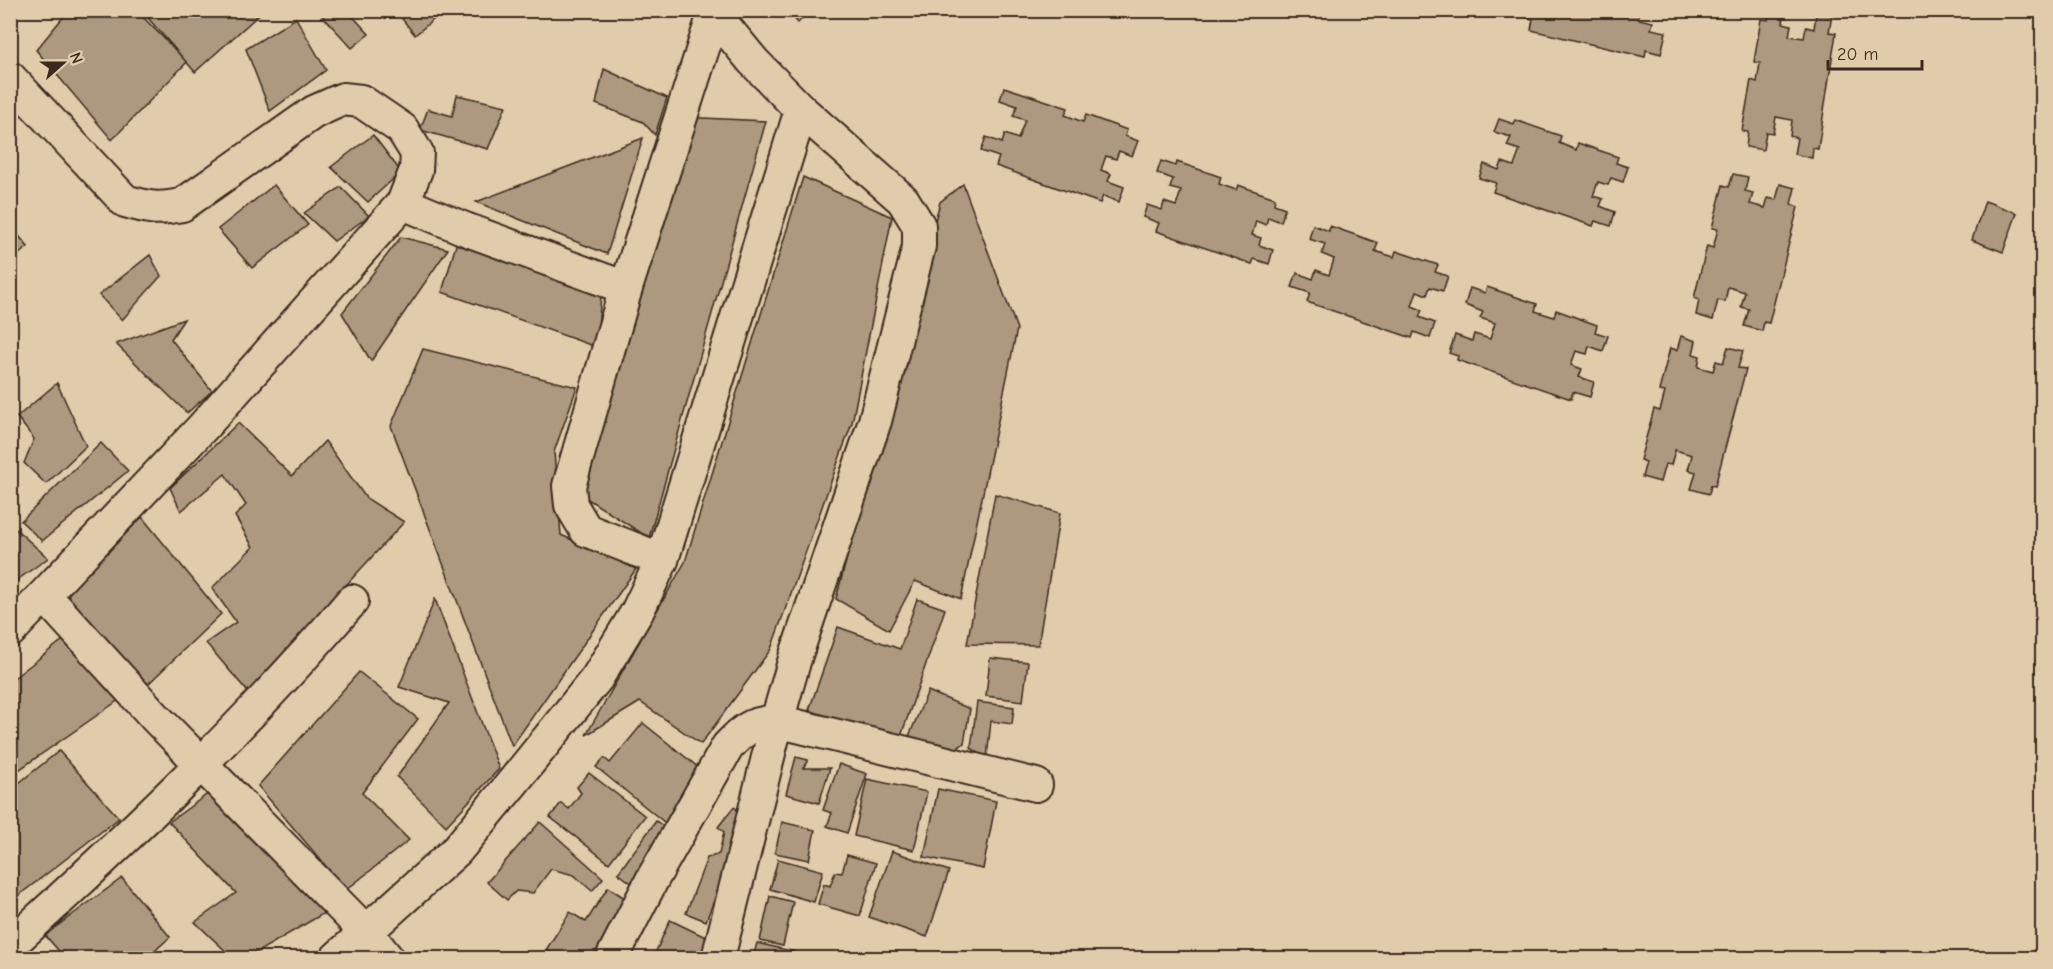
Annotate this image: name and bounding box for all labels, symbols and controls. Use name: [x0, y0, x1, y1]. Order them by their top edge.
north arrow: [33, 33, 93, 93]
scale bar: [1828, 33, 1922, 71]
text: 20 m: [1837, 44, 1878, 65]
text: N: [66, 50, 86, 66]

